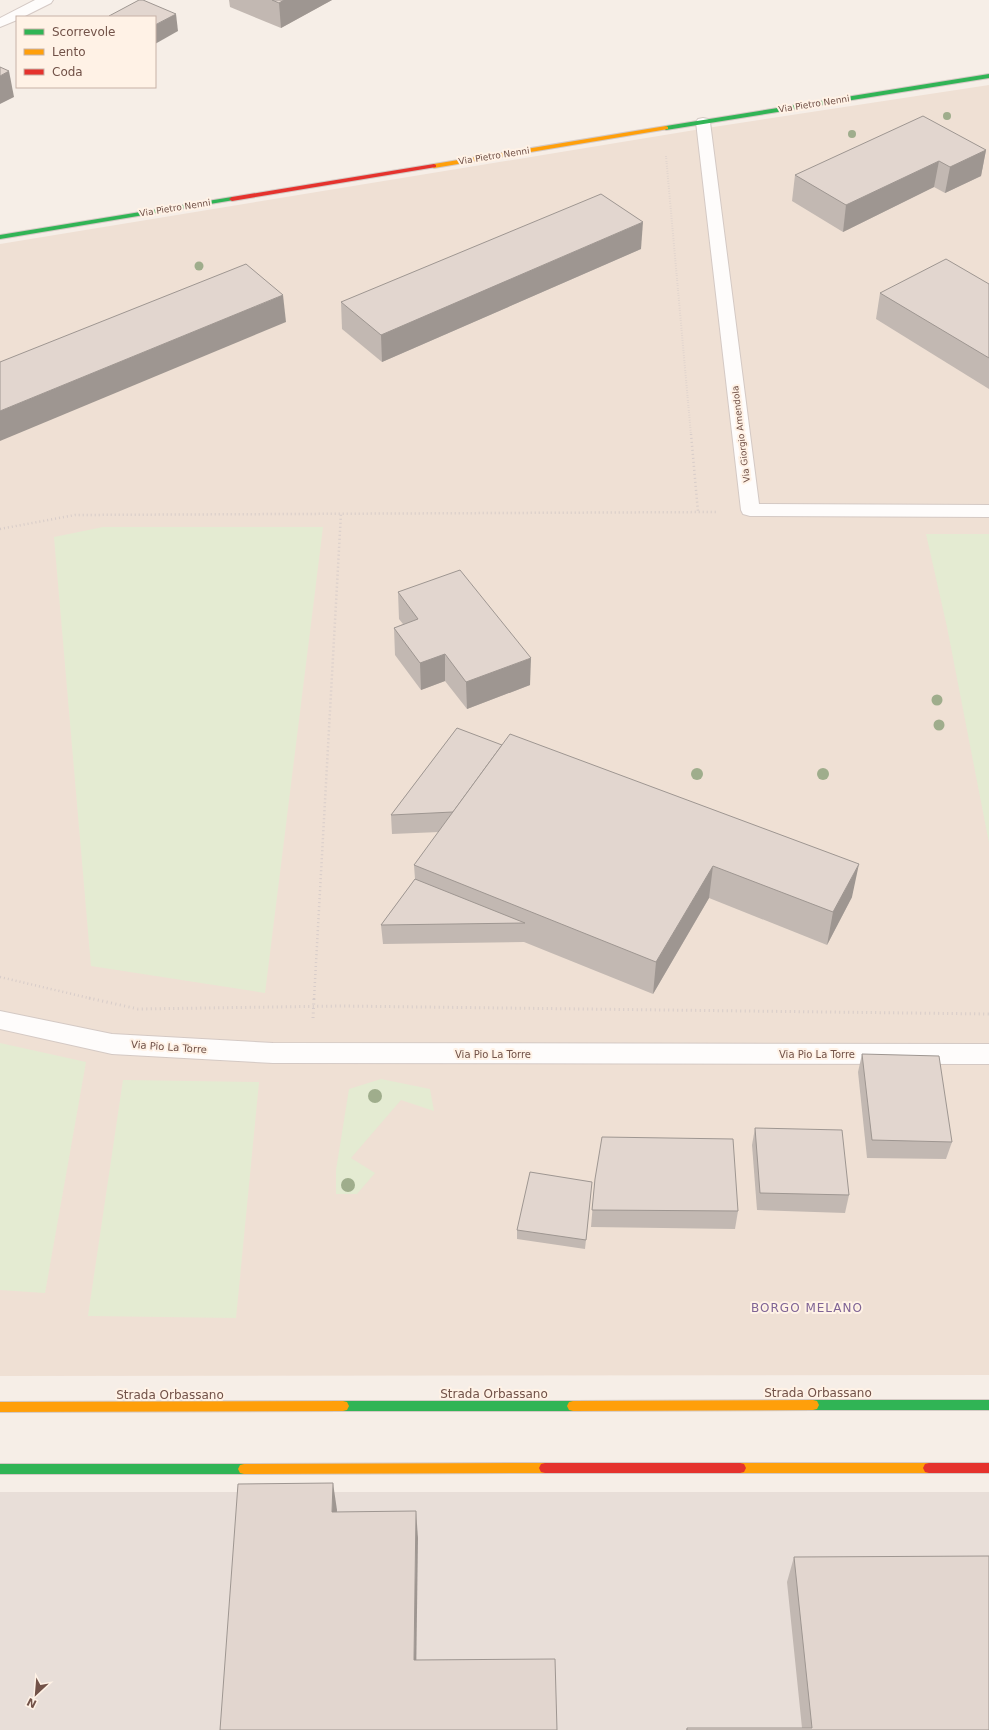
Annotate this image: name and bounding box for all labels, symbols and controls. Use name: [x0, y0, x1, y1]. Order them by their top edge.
legend: [16, 16, 156, 88]
text: Scorrevole: [52, 25, 116, 39]
text: Lento: [52, 45, 86, 59]
text: Coda: [52, 65, 83, 79]
street label: Via Pietro Nenni: [778, 93, 850, 115]
street label: Via Pietro Nenni: [458, 145, 530, 167]
street label: Via Pietro Nenni: [139, 197, 211, 219]
street label: Via Giorgio Amendola: [730, 385, 752, 483]
street label: Via Pio La Torre: [131, 1039, 207, 1055]
street label: Via Pio La Torre: [455, 1049, 531, 1060]
street label: Via Pio La Torre: [779, 1049, 855, 1060]
district label: BORGO MELANO: [751, 1301, 863, 1315]
street label: Strada Orbassano: [764, 1386, 872, 1400]
street label: Strada Orbassano: [440, 1387, 548, 1401]
street label: Strada Orbassano: [116, 1388, 224, 1402]
north arrow: [16, 1674, 56, 1714]
text: N: [25, 1695, 39, 1710]

